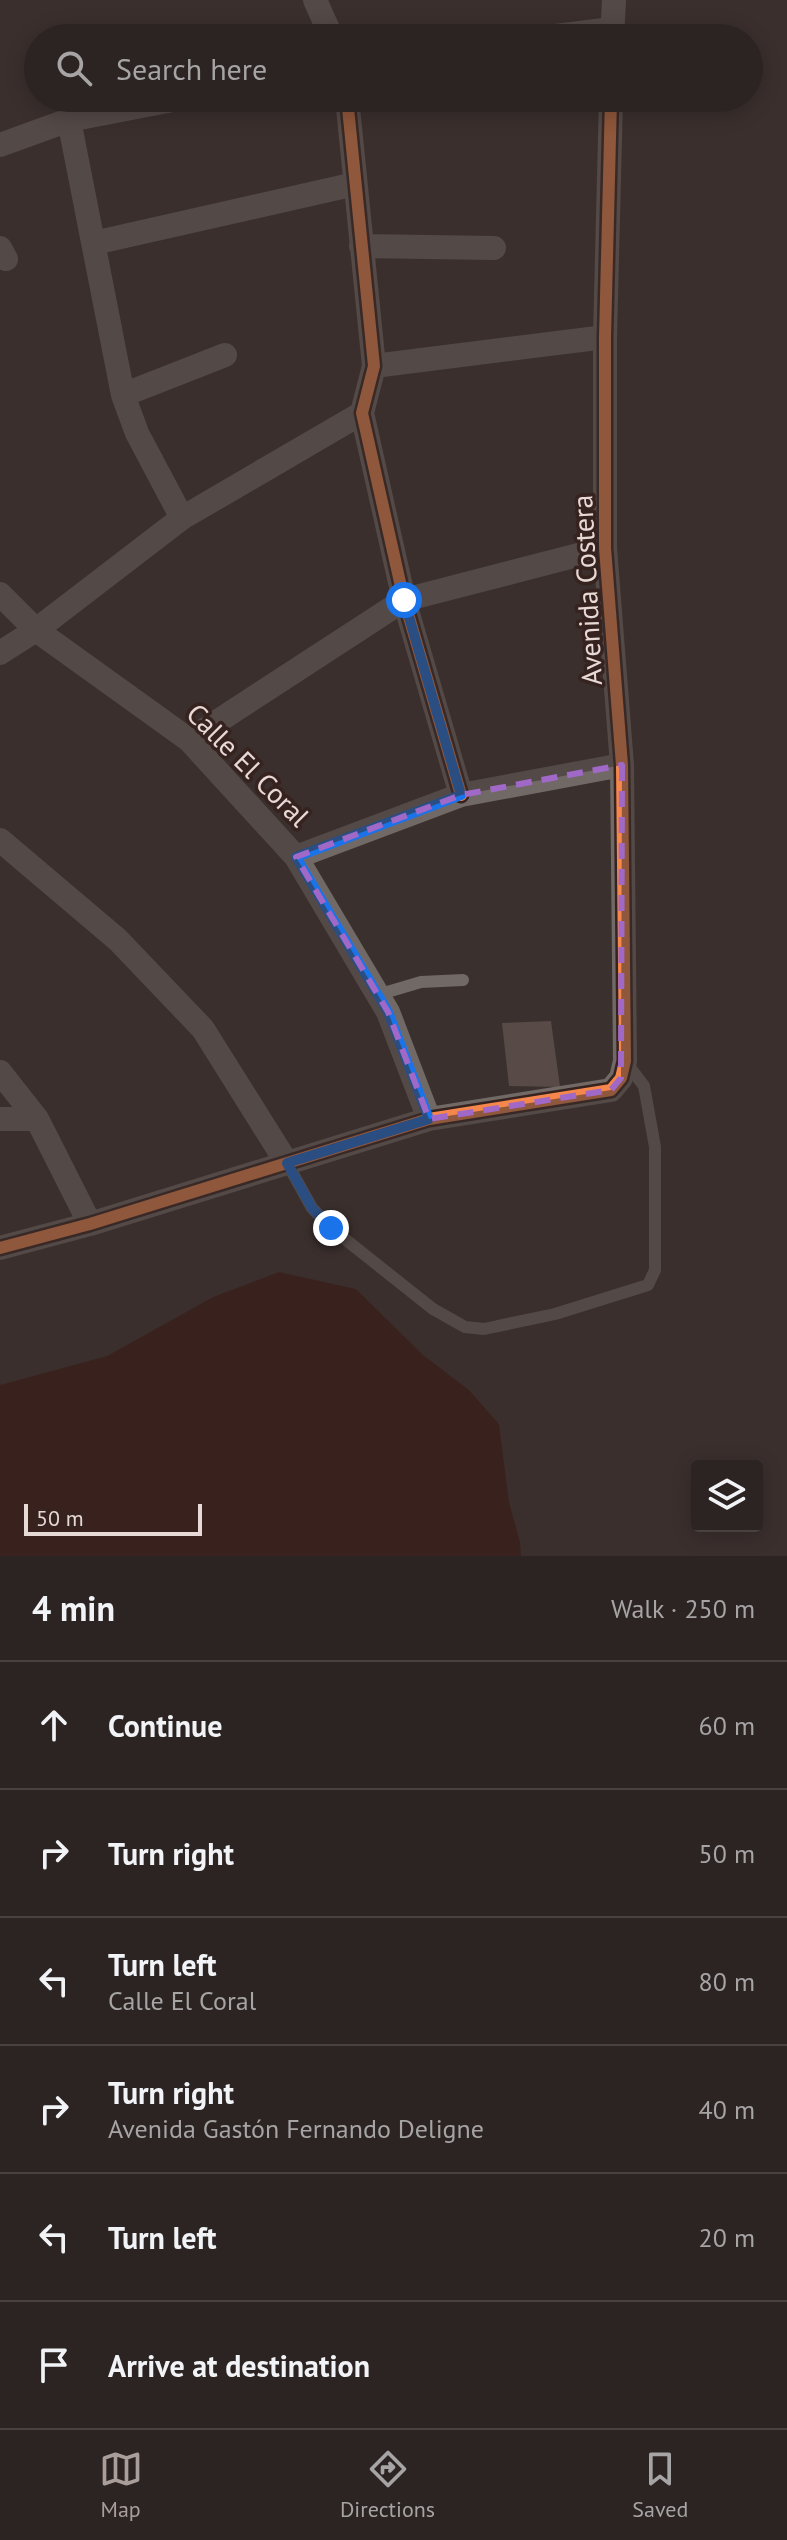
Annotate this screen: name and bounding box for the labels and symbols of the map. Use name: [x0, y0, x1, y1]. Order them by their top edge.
street label: Avenida Costera: [563, 494, 610, 686]
route start: [386, 582, 422, 618]
street label: Calle El Coral: [179, 695, 318, 834]
route end: [313, 1210, 349, 1246]
scale bar: [24, 1500, 202, 1536]

